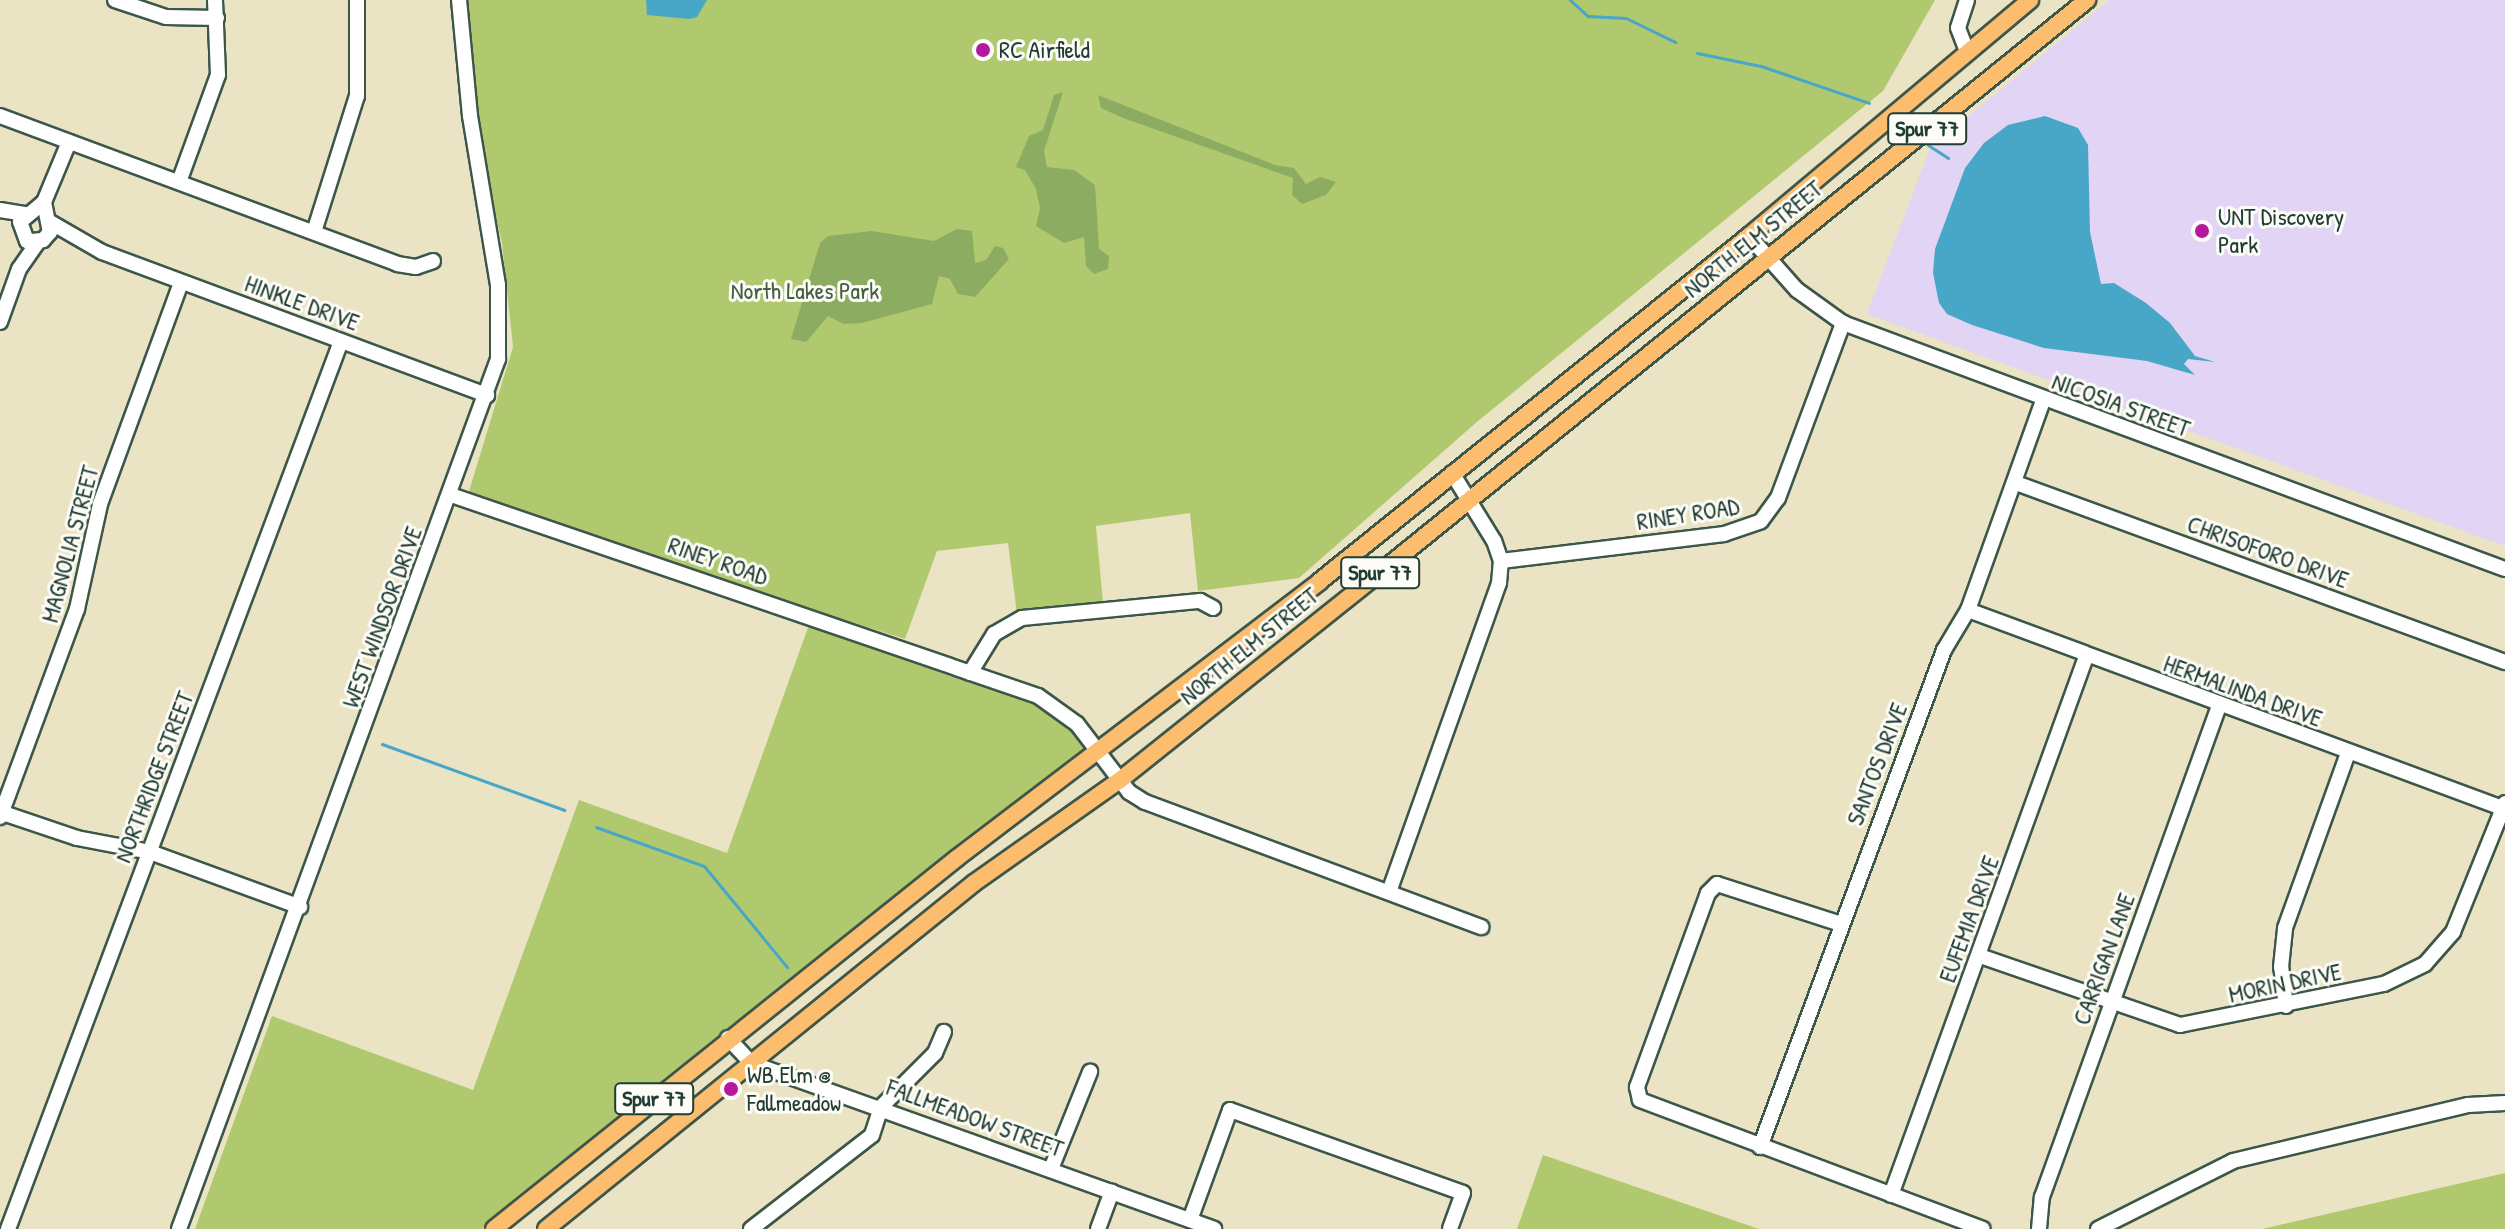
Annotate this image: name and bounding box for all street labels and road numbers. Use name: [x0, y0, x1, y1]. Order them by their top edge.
road number: Spur 77: [1887, 111, 1967, 147]
street label: NORTH ELM STREET: [1678, 174, 1828, 304]
street label: HINKLE DRIVE: [241, 269, 363, 337]
street label: NICOSIA STREET: [2048, 367, 2194, 443]
street label: MAGNOLIA STREET: [35, 463, 105, 625]
street label: RINEY ROAD: [1635, 492, 1741, 536]
street label: CHRISOFORO DRIVE: [2183, 509, 2353, 595]
street label: WEST WINDSOR DRIVE: [336, 523, 428, 711]
street label: RINEY ROAD: [664, 531, 772, 591]
road number: Spur 77: [1340, 555, 1420, 591]
street label: NORTH ELM STREET: [1174, 581, 1324, 711]
street label: HERMALINDA DRIVE: [2160, 649, 2326, 733]
street label: NORTHRIDGE STREET: [108, 688, 200, 866]
street label: SANTOS DRIVE: [1841, 699, 1913, 829]
street label: EUFEMIA DRIVE: [1933, 852, 2005, 986]
street label: CARRIGAN LANE: [2067, 889, 2141, 1029]
street label: MORIN DRIVE: [2226, 957, 2344, 1009]
street label: FALLMEADOW STREET: [883, 1073, 1067, 1163]
road number: Spur 77: [614, 1081, 694, 1117]

